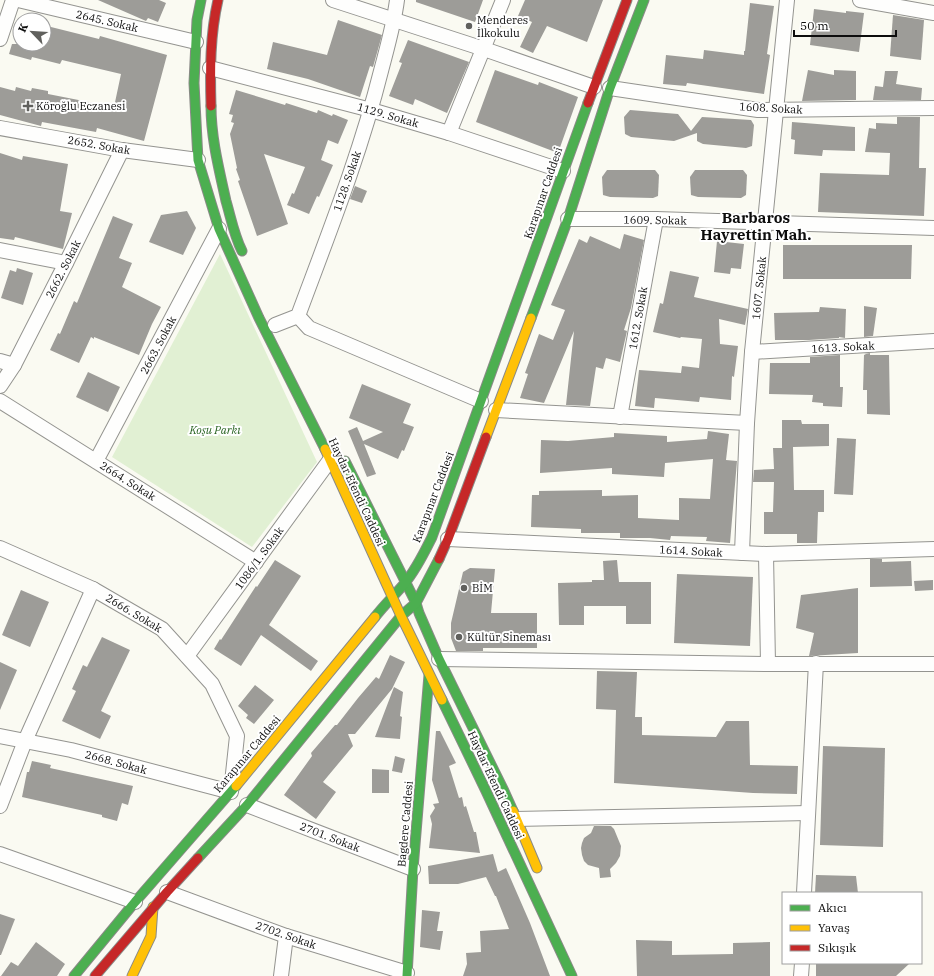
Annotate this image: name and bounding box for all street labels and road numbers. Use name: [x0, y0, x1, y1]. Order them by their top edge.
street label: 2645. Sokak: [75, 7, 140, 35]
street label: 1608. Sokak: [739, 99, 804, 117]
street label: 1129. Sokak: [356, 100, 421, 131]
street label: 2652. Sokak: [67, 133, 132, 157]
street label: Karapınar Caddesi: [521, 145, 565, 241]
street label: 1128. Sokak: [330, 148, 364, 213]
street label: 1609. Sokak: [623, 212, 687, 228]
street label: 2662. Sokak: [42, 237, 84, 300]
street label: 1607. Sokak: [749, 255, 769, 320]
street label: 1612. Sokak: [626, 285, 650, 350]
street label: 2663. Sokak: [137, 313, 179, 376]
street label: 1613. Sokak: [811, 338, 876, 356]
street label: Haydar Efendi Caddesi: [326, 436, 388, 549]
street label: Karapınar Caddesi: [409, 449, 457, 544]
street label: 2664. Sokak: [97, 458, 159, 504]
street label: 1086/1. Sokak: [232, 523, 287, 592]
street label: 1614. Sokak: [659, 542, 724, 560]
street label: 2666. Sokak: [103, 591, 165, 636]
street label: Karapınar Caddesi: [211, 712, 284, 795]
street label: Haydar Efendi Caddesi: [465, 729, 527, 842]
street label: 2668. Sokak: [84, 747, 149, 777]
street label: Bagdere Caddesi: [394, 780, 416, 868]
street label: 2701. Sokak: [298, 819, 363, 855]
street label: 2702. Sokak: [254, 918, 319, 952]

